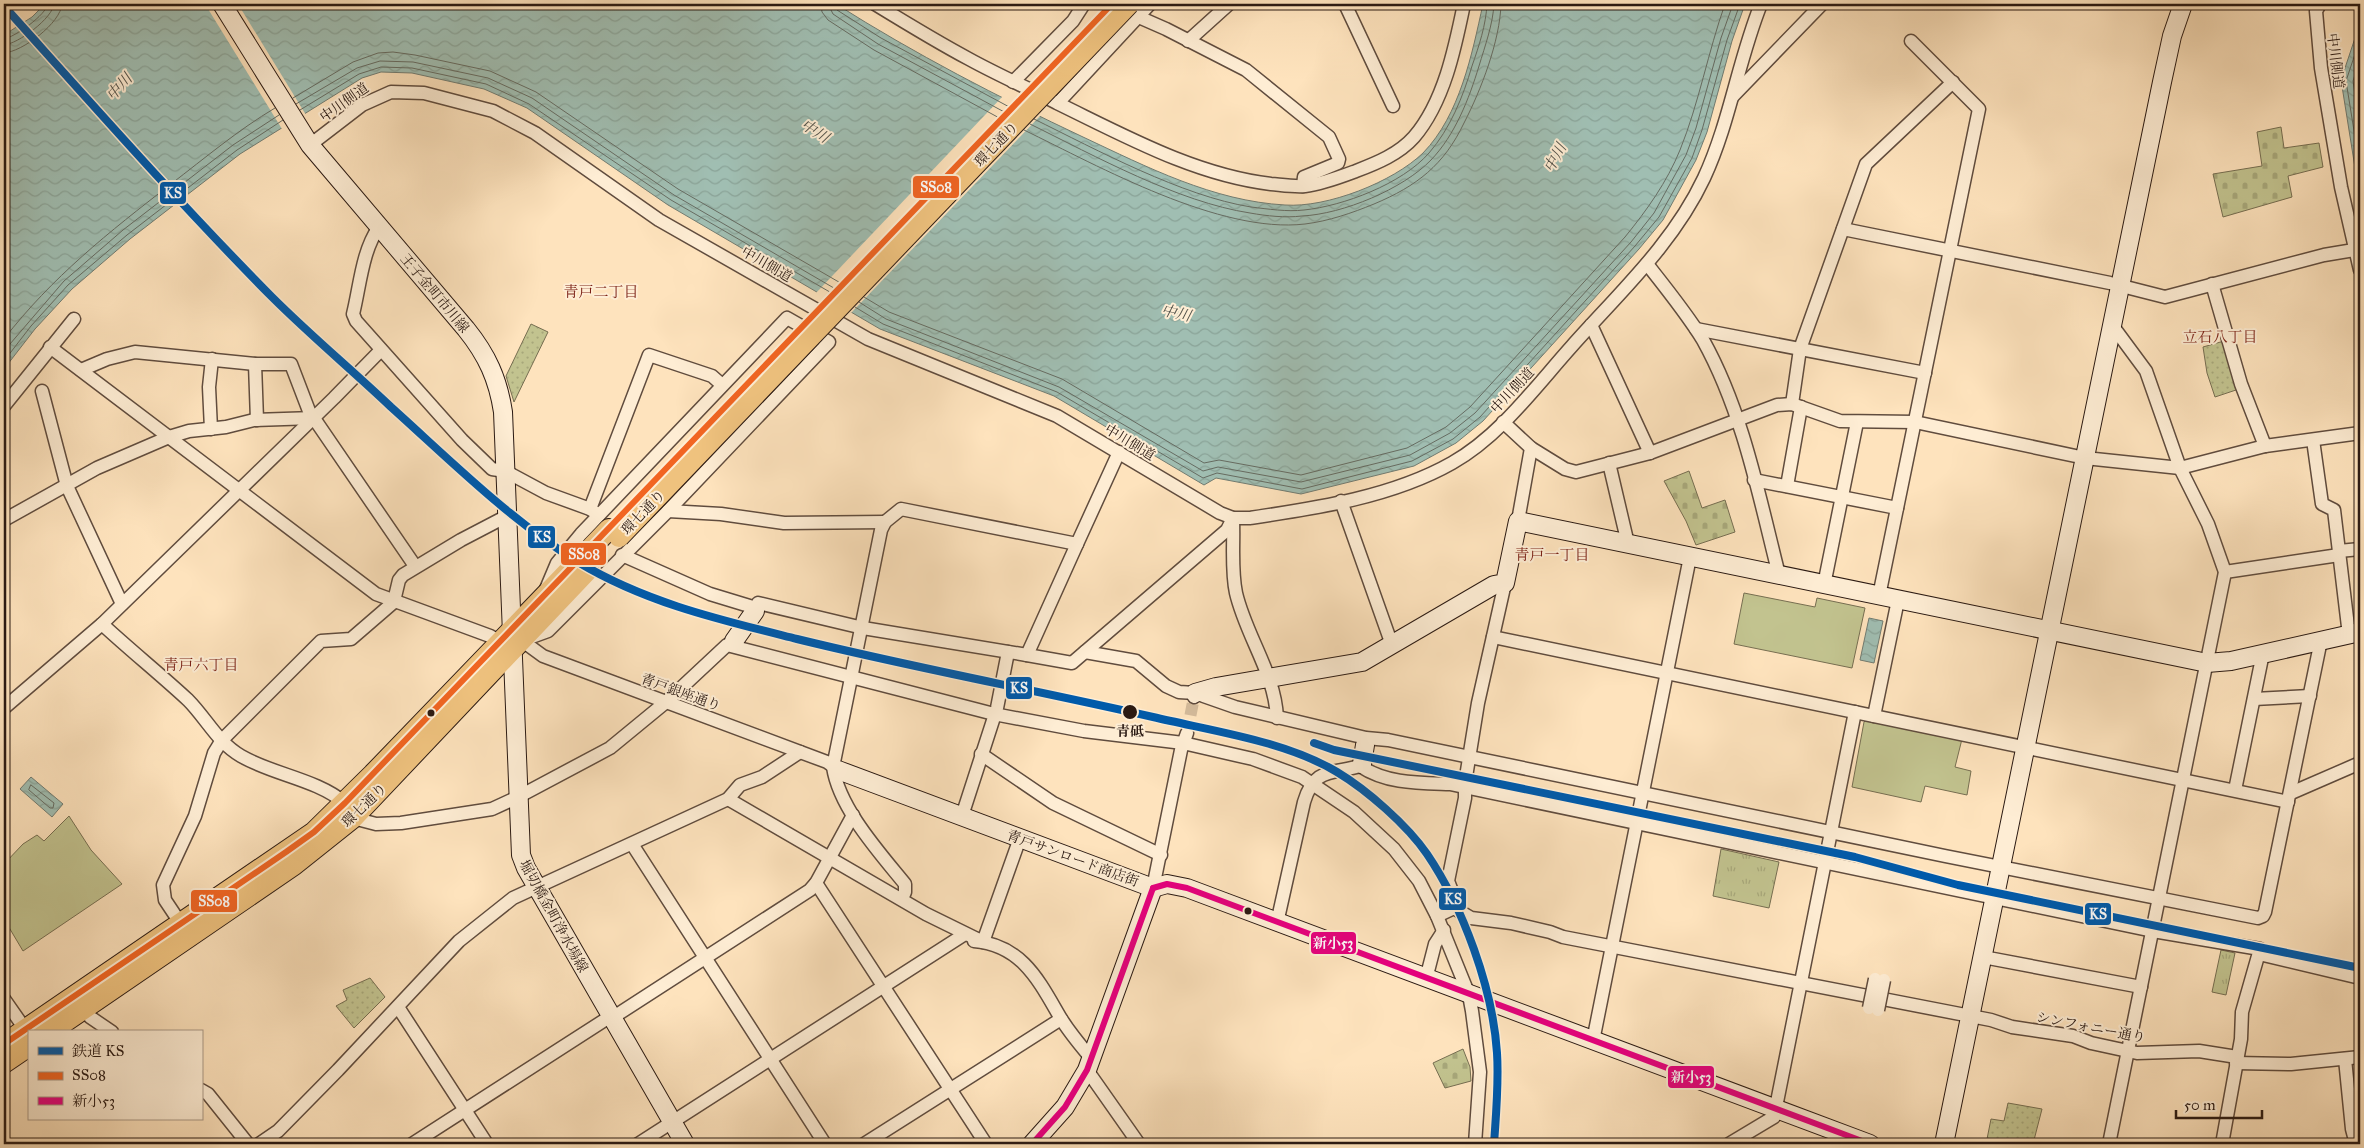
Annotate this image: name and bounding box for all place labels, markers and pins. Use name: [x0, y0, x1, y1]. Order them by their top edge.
marker: 青砥: [1121, 703, 1139, 721]
unlabelled marker: [426, 708, 436, 718]
place label: 青砥: [1116, 723, 1144, 740]
unlabelled marker: [1243, 906, 1253, 916]

